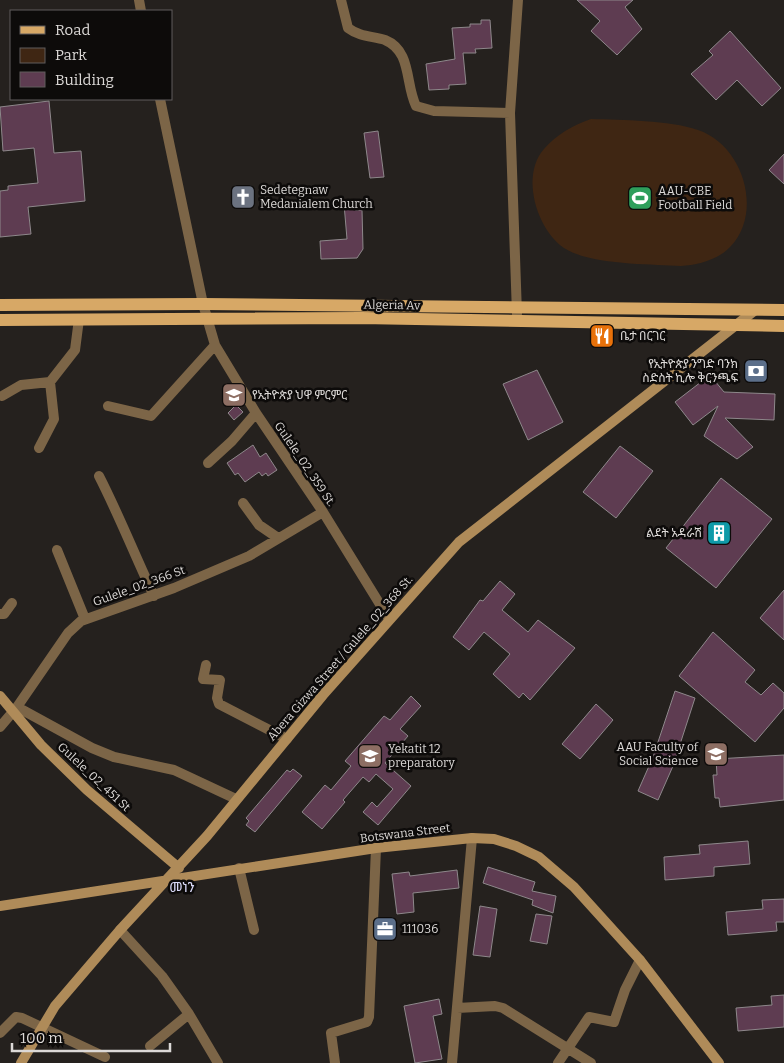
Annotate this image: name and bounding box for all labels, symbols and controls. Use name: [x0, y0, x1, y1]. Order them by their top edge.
legend: [10, 10, 172, 100]
text: Road: [55, 21, 90, 39]
text: Park: [55, 46, 87, 64]
text: Building: [55, 71, 114, 89]
place label: Sedetegnaw Medanialem Church: [260, 183, 373, 211]
church icon: Sedetegnaw Medanialem Church: [230, 184, 256, 210]
place label: AAU-CBE Football Field: [658, 184, 732, 212]
sports icon: AAU-CBE Football Field: [627, 185, 653, 211]
street label: Algeria Av: [364, 298, 421, 313]
restaurant icon: ቤታ በርገር: [589, 323, 615, 349]
place label: ቤታ በርገር: [620, 329, 666, 343]
place label: የኢትዮጵያ ንግድ ባንክ ስድስት ኪሎ ቅርንጫፍ: [642, 357, 738, 385]
bank icon: የኢትዮጵያ ንግድ ባንክ ስድስት ኪሎ ቅርንጫፍ: [743, 358, 769, 384]
school or university icon: የኢትዮጵያ ህዋ ምርምር: [221, 382, 247, 408]
place label: የኢትዮጵያ ህዋ ምርምር: [252, 388, 347, 402]
street label: Gulele_02_359 St.: [272, 419, 338, 509]
building icon: ልደት አዳራሽ: [706, 520, 732, 546]
place label: ልደት አዳራሽ: [646, 526, 702, 540]
street label: Gulele_02_366 St: [91, 563, 188, 609]
street label: Abera Gizwa Street / Gulele_02_368 St.: [264, 573, 416, 743]
street label: Gulele_02_451 St: [55, 740, 134, 815]
place label: AAU Faculty of Social Science: [616, 740, 699, 768]
school or university icon: AAU Faculty of Social Science: [703, 741, 729, 767]
place label: Yekatit 12 preparatory: [388, 742, 455, 770]
school or university icon: Yekatit 12 preparatory: [357, 743, 383, 769]
street label: Botswana Street: [359, 820, 451, 845]
district label: መነን: [169, 879, 195, 896]
office icon: 111036: [372, 916, 398, 942]
place label: 111036: [402, 922, 438, 936]
scale bar: [12, 1020, 170, 1052]
text: 100 m: [20, 1029, 63, 1047]

